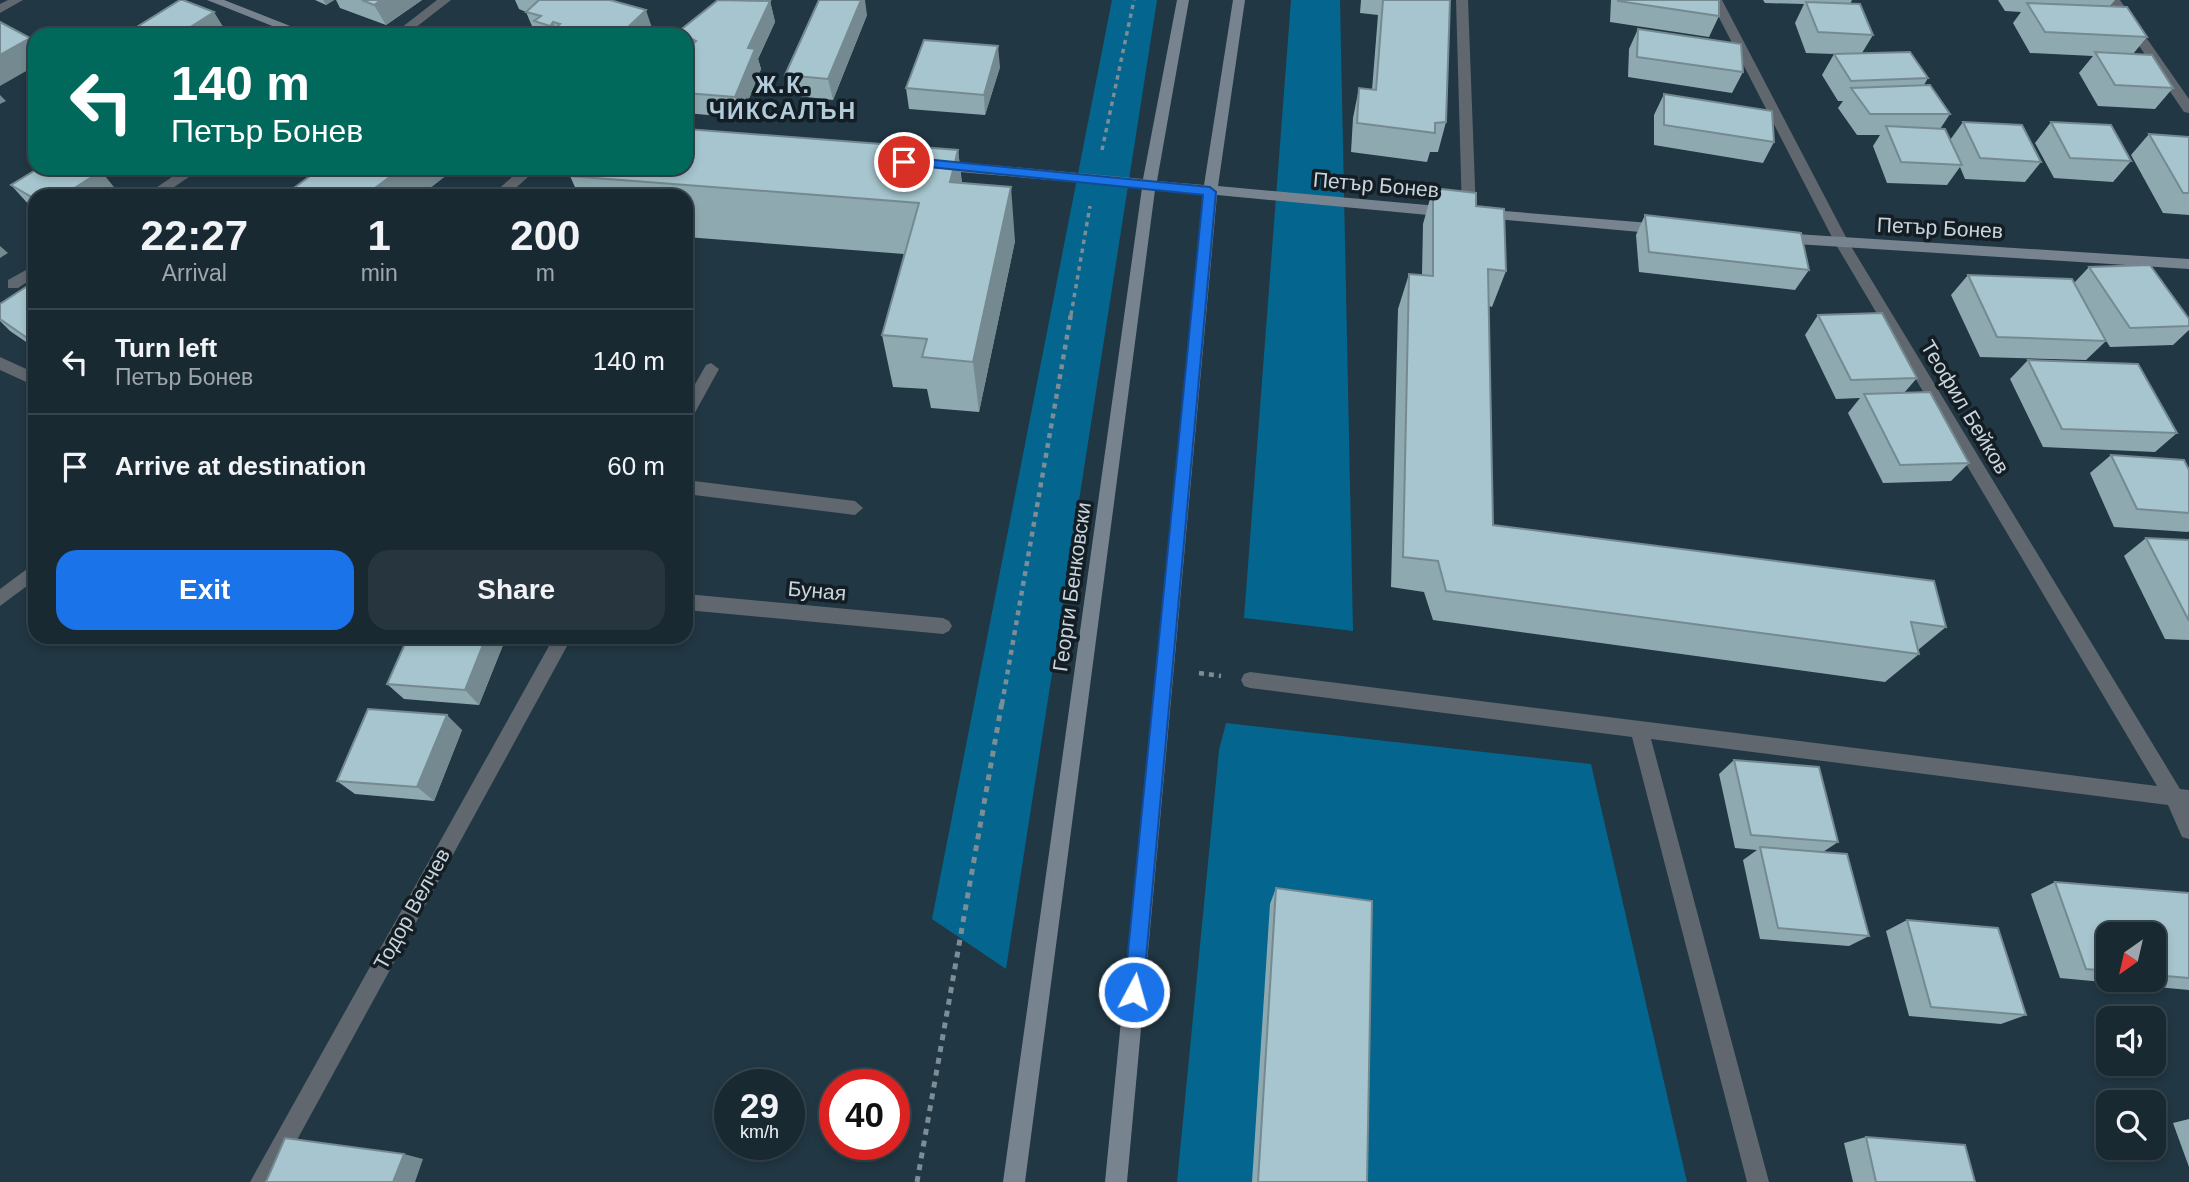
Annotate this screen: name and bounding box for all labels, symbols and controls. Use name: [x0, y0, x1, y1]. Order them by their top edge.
icon: left: [56, 56, 147, 147]
text: 140 m: [171, 56, 310, 110]
district label: Ж.К. ЧИКСАЛЪН: [709, 72, 857, 124]
text: Петър Бонев: [171, 113, 363, 149]
pin: [874, 132, 934, 192]
icon: arrive: [885, 143, 923, 181]
street label: Петър Бонев: [1312, 168, 1440, 201]
text: 22:27: [141, 212, 248, 259]
text: 1: [367, 212, 391, 259]
text: 200: [510, 212, 580, 259]
street label: Петър Бонев: [1876, 213, 2004, 242]
text: Arrival: [162, 260, 227, 286]
text: min: [361, 260, 398, 286]
text: m: [536, 260, 555, 286]
text: Turn left: [115, 333, 217, 363]
street label: Теофил Бейков: [1917, 336, 2014, 478]
icon: left: [56, 343, 94, 381]
text: 140 m: [593, 346, 665, 376]
text: Петър Бонев: [115, 364, 253, 390]
icon: arrive: [56, 448, 94, 486]
text: Arrive at destination: [115, 451, 366, 481]
text: 60 m: [607, 451, 665, 481]
street label: Георги Бенковски: [1048, 501, 1095, 673]
button: Exit: [56, 550, 354, 630]
button: Share: [368, 550, 665, 630]
street label: Буная: [787, 576, 847, 605]
street label: Тодор Велчев: [369, 844, 454, 973]
north arrow: [2096, 922, 2166, 992]
map controls: [2096, 922, 2166, 1160]
position arrow: [1097, 955, 1171, 1029]
button: sound: [2096, 1006, 2166, 1076]
speed limit sign: 40: [819, 1069, 910, 1160]
text: 29: [740, 1086, 779, 1125]
button: search: [2096, 1090, 2166, 1160]
text: km/h: [740, 1122, 779, 1142]

